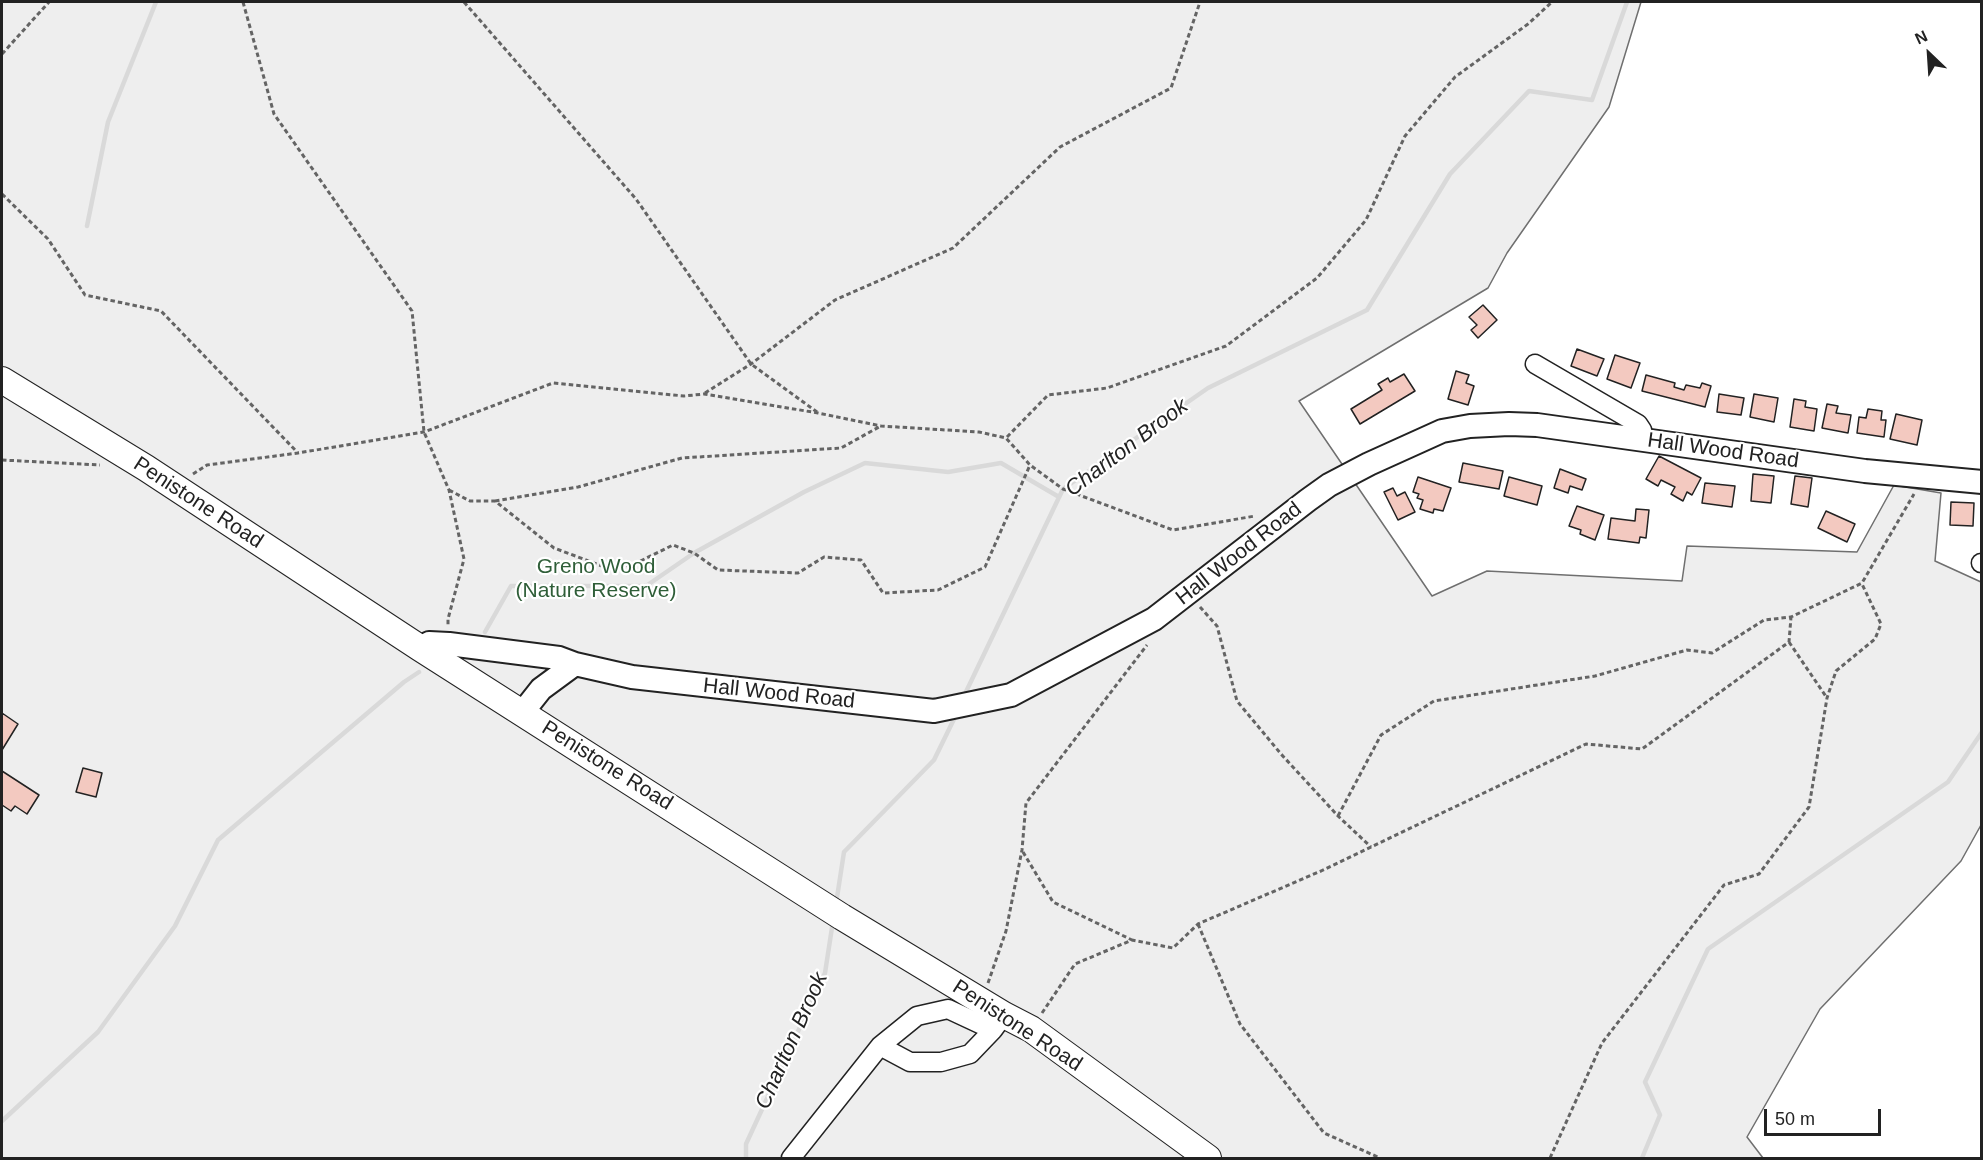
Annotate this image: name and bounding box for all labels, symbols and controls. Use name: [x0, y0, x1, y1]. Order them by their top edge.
north arrow: [1899, 24, 1959, 84]
text: N: [1912, 27, 1930, 47]
water label: Charlton Brook: [1060, 393, 1194, 503]
street label: Hall Wood Road: [1646, 428, 1800, 474]
street label: Penistone Road: [128, 452, 268, 554]
street label: Hall Wood Road: [1171, 497, 1307, 611]
park label: Greno Wood (Nature Reserve): [515, 554, 677, 604]
street label: Hall Wood Road: [702, 673, 856, 715]
street label: Penistone Road: [537, 716, 677, 816]
water label: Charlton Brook: [750, 969, 834, 1113]
street label: Penistone Road: [947, 975, 1087, 1077]
scale bar: [1767, 1097, 1884, 1135]
text: 50 m: [1775, 1109, 1815, 1129]

